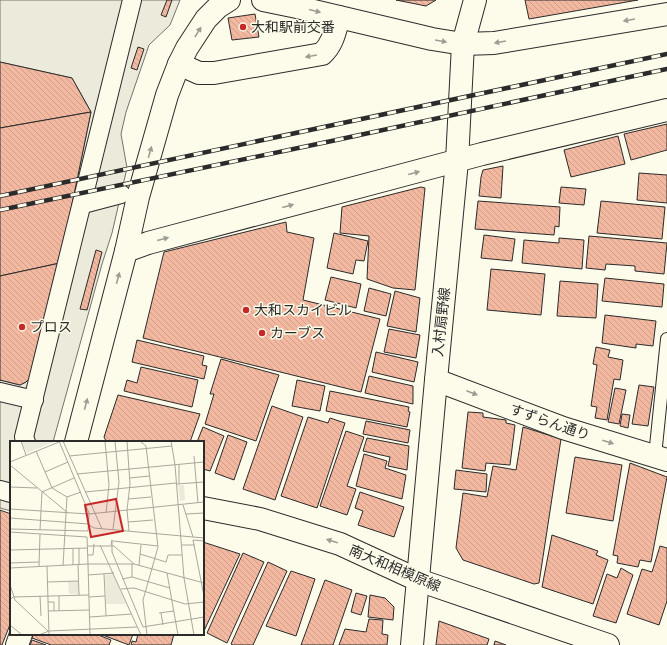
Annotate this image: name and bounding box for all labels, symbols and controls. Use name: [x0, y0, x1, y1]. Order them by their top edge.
one-way arrow: [309, 8, 321, 14]
one-way arrow: [622, 17, 635, 23]
place label: 大和駅前交番: [251, 19, 335, 36]
marker: 大和駅前交番: [238, 22, 248, 32]
one-way arrow: [194, 26, 201, 38]
one-way arrow: [435, 38, 447, 44]
one-way arrow: [494, 39, 506, 45]
one-way arrow: [305, 53, 317, 59]
one-way arrow: [147, 146, 153, 158]
one-way arrow: [408, 170, 420, 176]
one-way arrow: [283, 203, 295, 209]
one-way arrow: [157, 236, 169, 242]
one-way arrow: [116, 272, 122, 285]
street label: 入村扇野線: [429, 286, 454, 358]
place label: 大和スカイビル: [254, 302, 352, 319]
marker: 大和スカイビル: [241, 305, 251, 315]
place label: プロス: [30, 319, 72, 336]
marker: プロス: [17, 322, 27, 332]
place label: カーブス: [270, 325, 325, 342]
marker: カーブス: [257, 328, 267, 338]
one-way arrow: [467, 391, 479, 397]
one-way arrow: [83, 398, 89, 410]
street label: すずらん通り: [507, 401, 592, 444]
one-way arrow: [602, 439, 614, 445]
inset map: [10, 441, 204, 635]
one-way arrow: [325, 538, 337, 544]
street label: 南大和相模原線: [346, 541, 443, 595]

